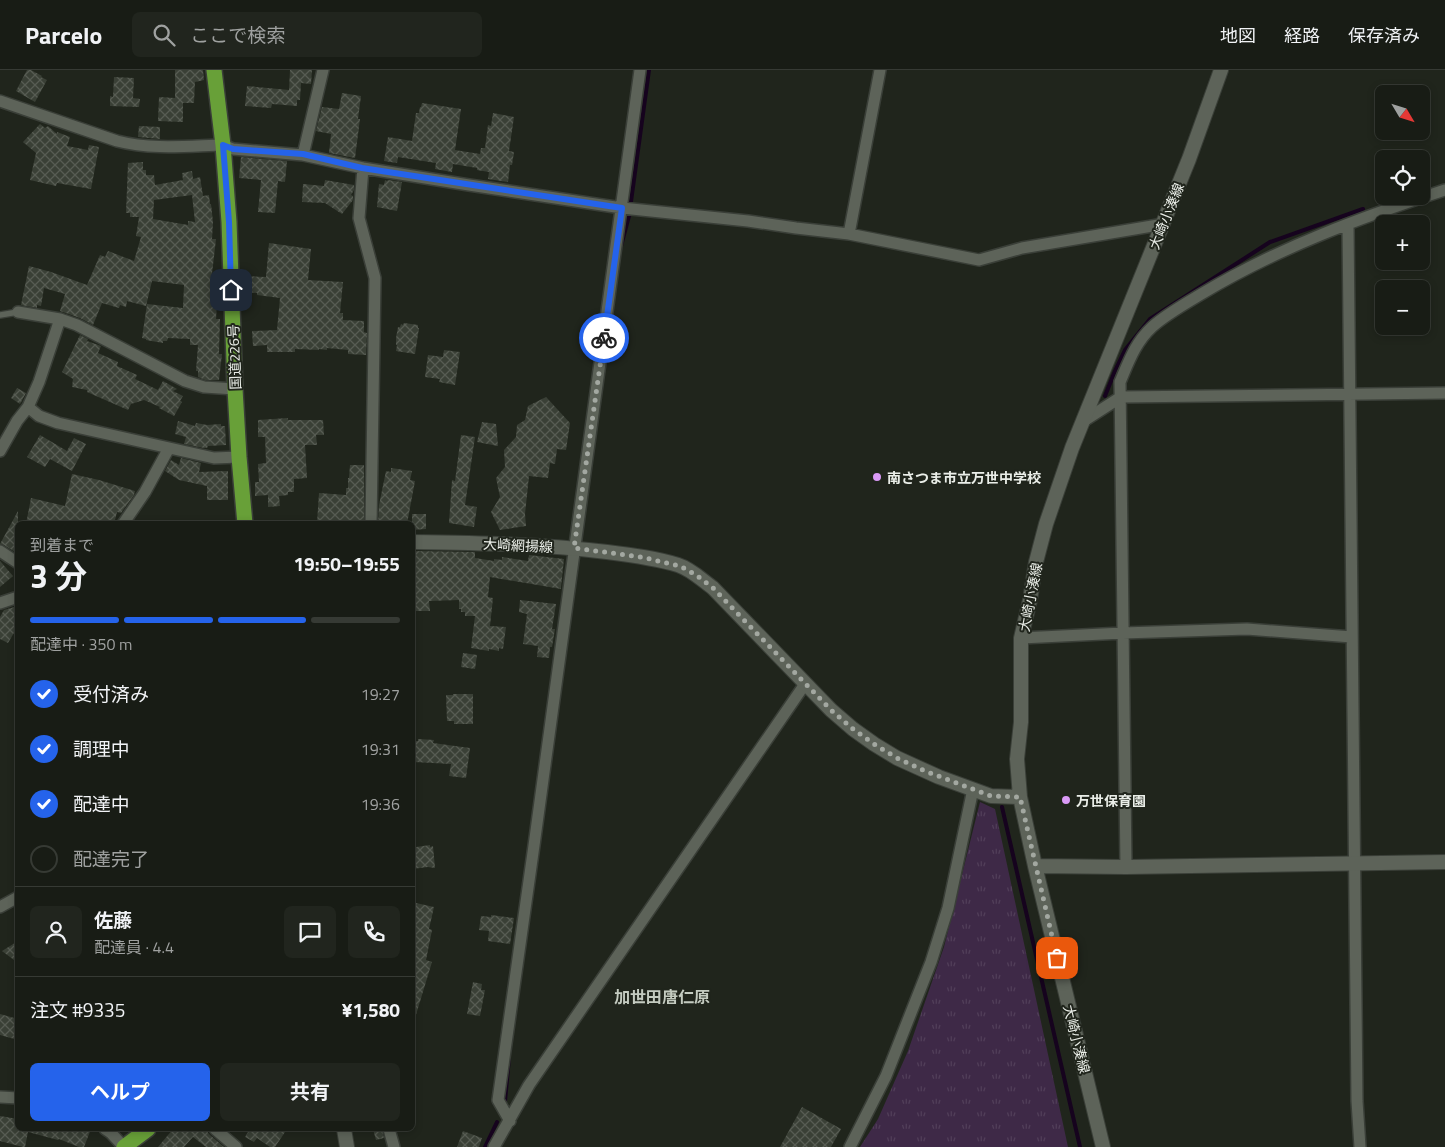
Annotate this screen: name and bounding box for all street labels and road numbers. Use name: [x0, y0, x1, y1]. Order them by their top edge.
street label: 大崎小湊線: [1143, 180, 1189, 252]
street label: 国道226号: [222, 324, 246, 390]
street label: 大崎網揚線: [482, 533, 554, 557]
street label: 大崎小湊線: [1013, 561, 1047, 633]
street label: 大崎小湊線: [1058, 1002, 1096, 1076]

